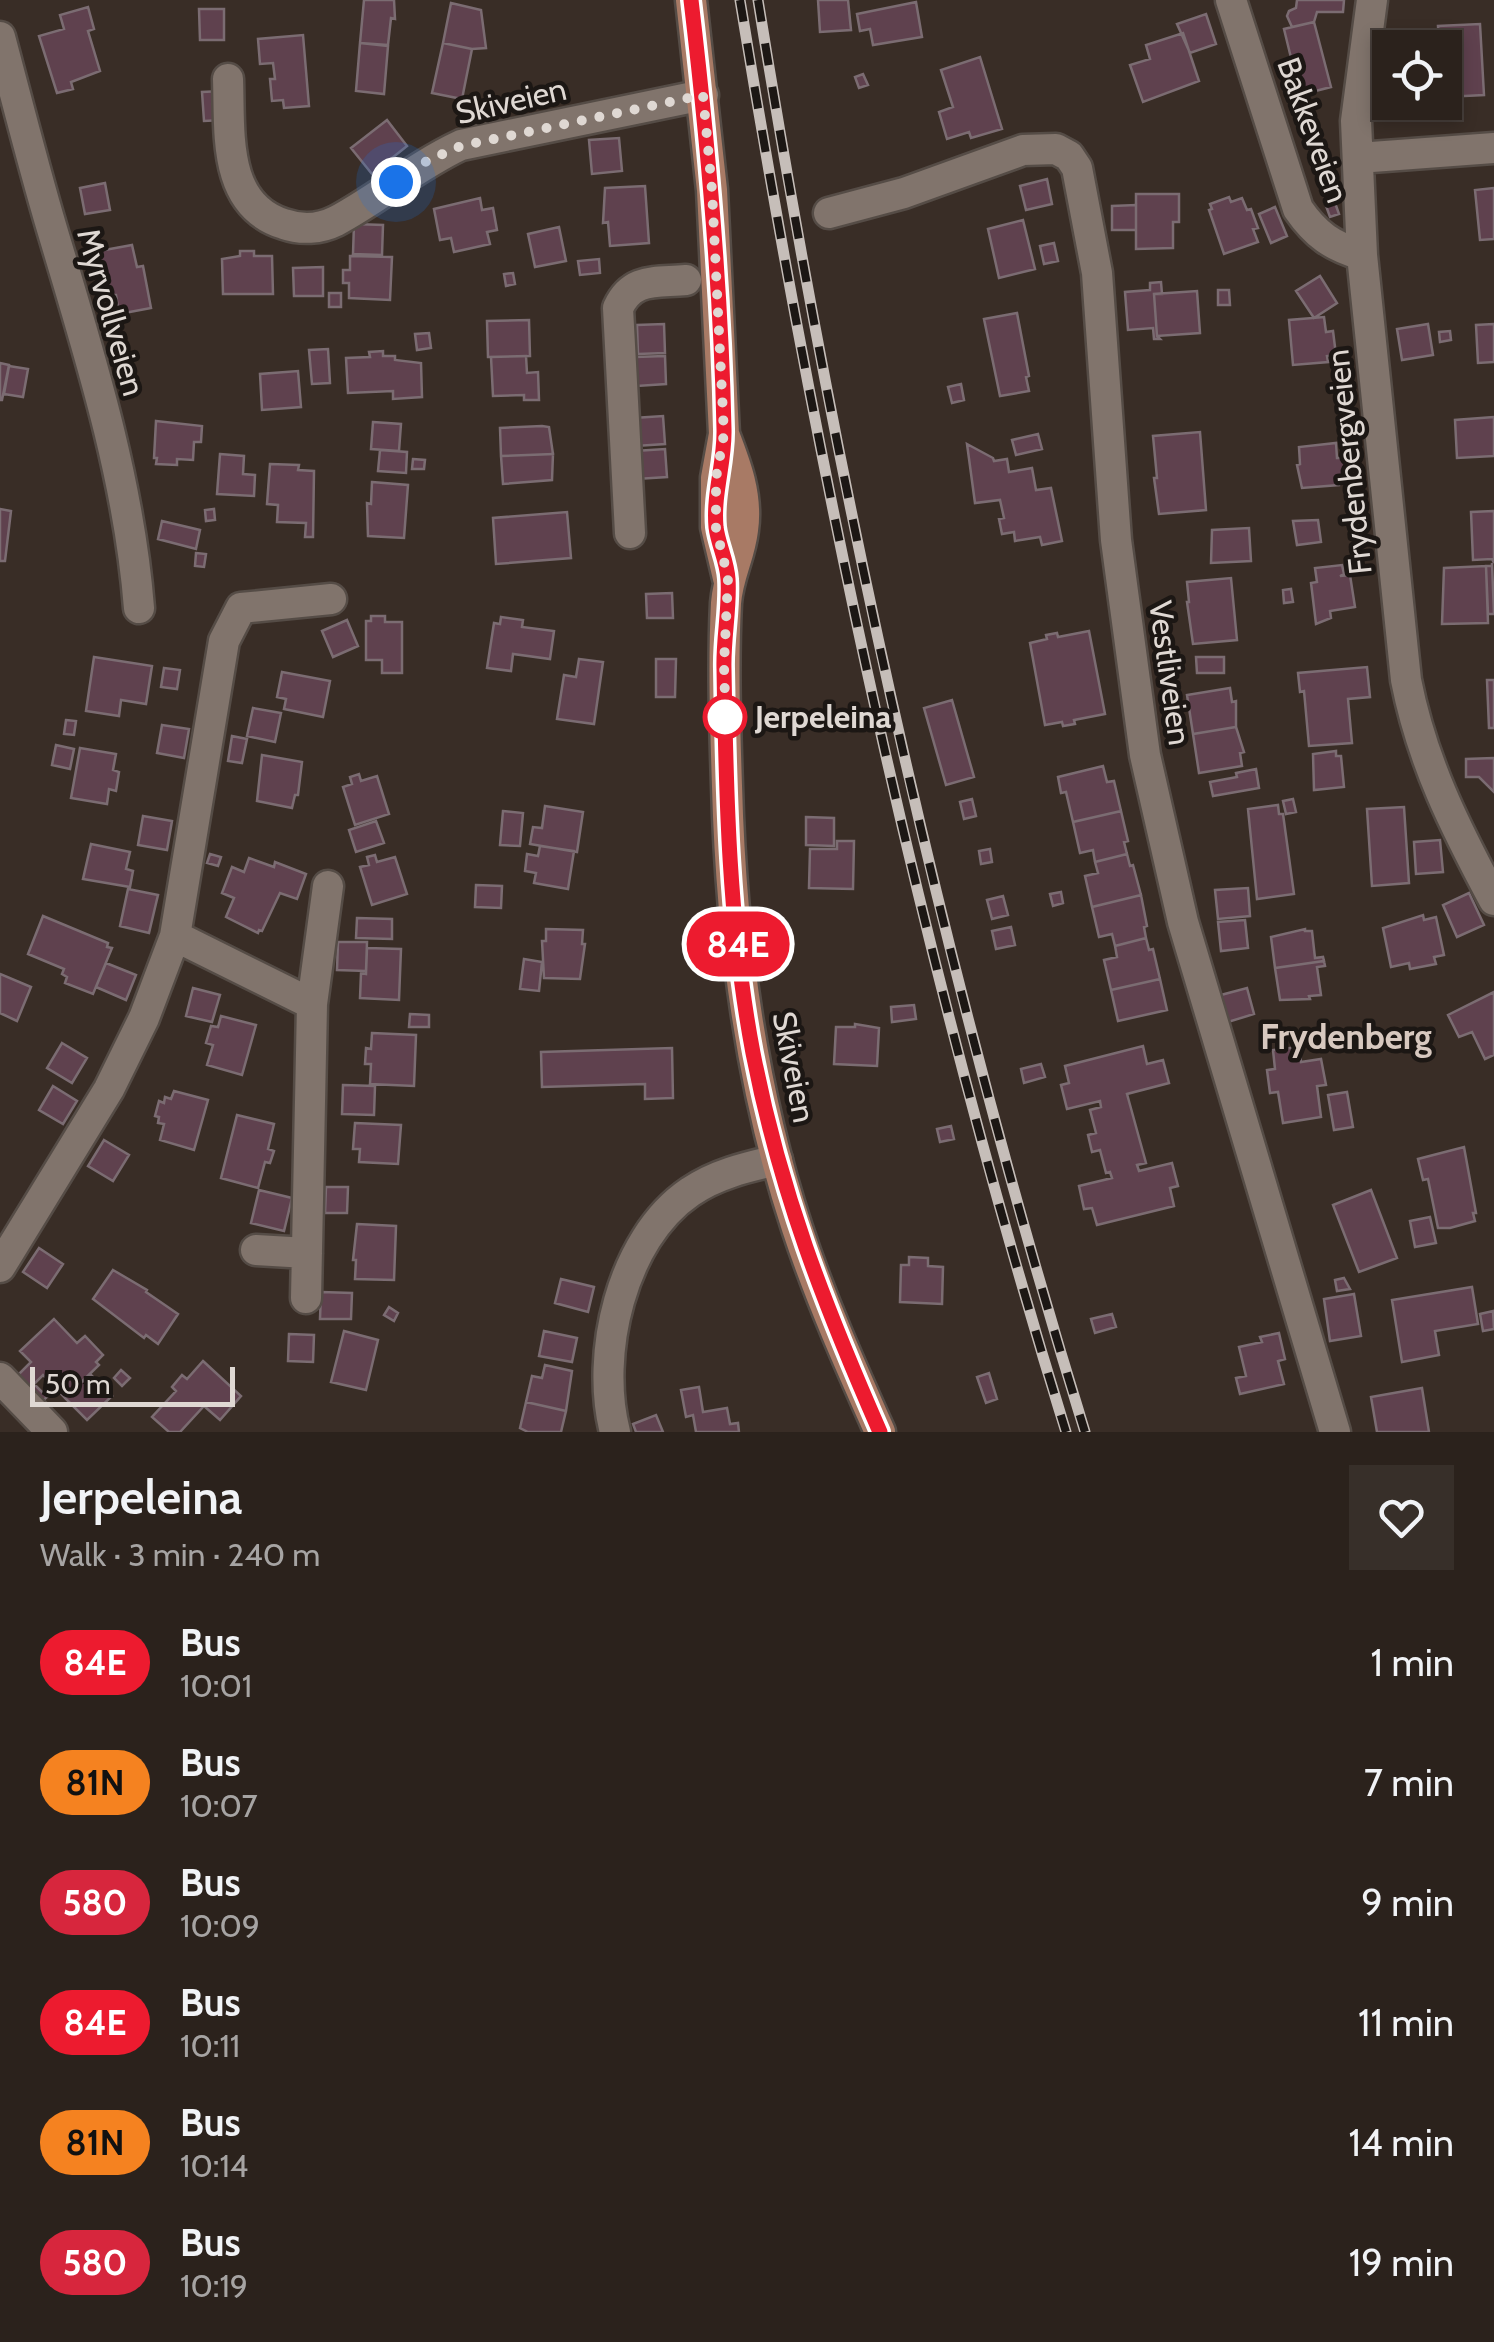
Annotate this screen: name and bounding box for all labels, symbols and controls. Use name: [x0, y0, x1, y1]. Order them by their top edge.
map controls: [1372, 30, 1462, 120]
button: locate: [1372, 30, 1462, 120]
street label: Bakkeveien: [1269, 52, 1358, 208]
street label: Skiveien: [452, 69, 570, 132]
your location: [371, 157, 421, 207]
street label: Myrvollveien: [69, 224, 154, 400]
street label: Frydenbergveien: [1317, 348, 1380, 577]
street label: Vestliveien: [1141, 598, 1200, 748]
marker: Jerpeleina: [704, 696, 746, 738]
place label: Jerpeleina: [754, 697, 891, 736]
line badge: 84E: [680, 912, 796, 976]
text: 84E: [707, 923, 769, 966]
street label: Skiveien: [765, 1008, 824, 1126]
district label: Frydenberg: [1260, 1015, 1432, 1058]
scale bar: [30, 1362, 235, 1406]
text: 50 m: [45, 1367, 111, 1401]
button: heart: [1349, 1465, 1454, 1570]
text: Jerpeleina: [40, 1468, 242, 1526]
text: Walk · 3 min · 240 m: [40, 1535, 320, 1574]
text: Bus: [180, 1619, 241, 1666]
text: 1 min: [1370, 1639, 1454, 1686]
text: 84E: [64, 1641, 126, 1684]
text: 10:01: [180, 1666, 252, 1705]
text: Bus: [180, 1739, 241, 1786]
text: 7 min: [1364, 1759, 1454, 1806]
text: 81N: [66, 1761, 124, 1804]
text: 10:07: [180, 1786, 258, 1825]
text: Bus: [180, 1859, 241, 1906]
text: 9 min: [1361, 1879, 1454, 1926]
text: 580: [63, 1881, 127, 1924]
text: 10:09: [180, 1906, 260, 1945]
text: Bus: [180, 1979, 241, 2026]
text: 11 min: [1358, 1999, 1454, 2046]
text: 84E: [64, 2001, 126, 2044]
text: 10:11: [180, 2026, 240, 2065]
text: Bus: [180, 2099, 241, 2146]
text: 14 min: [1348, 2119, 1454, 2166]
text: 81N: [66, 2121, 124, 2164]
text: 10:14: [180, 2146, 248, 2185]
text: Bus: [180, 2219, 241, 2266]
text: 19 min: [1349, 2239, 1454, 2286]
text: 580: [63, 2241, 127, 2284]
text: 10:19: [180, 2266, 248, 2305]

